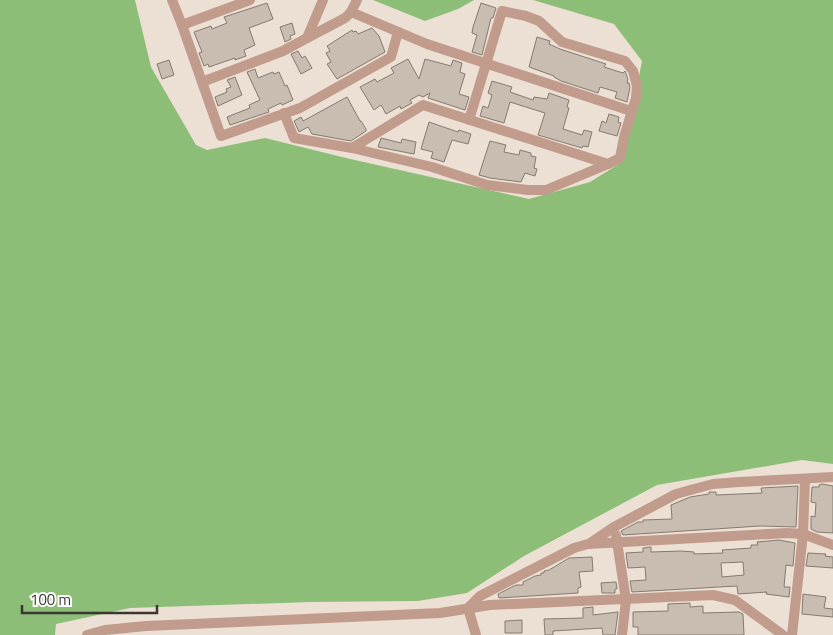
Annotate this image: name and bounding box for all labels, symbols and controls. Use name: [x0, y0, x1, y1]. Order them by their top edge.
scale bar: [22, 582, 158, 614]
text: 100 m: [30, 588, 71, 611]

